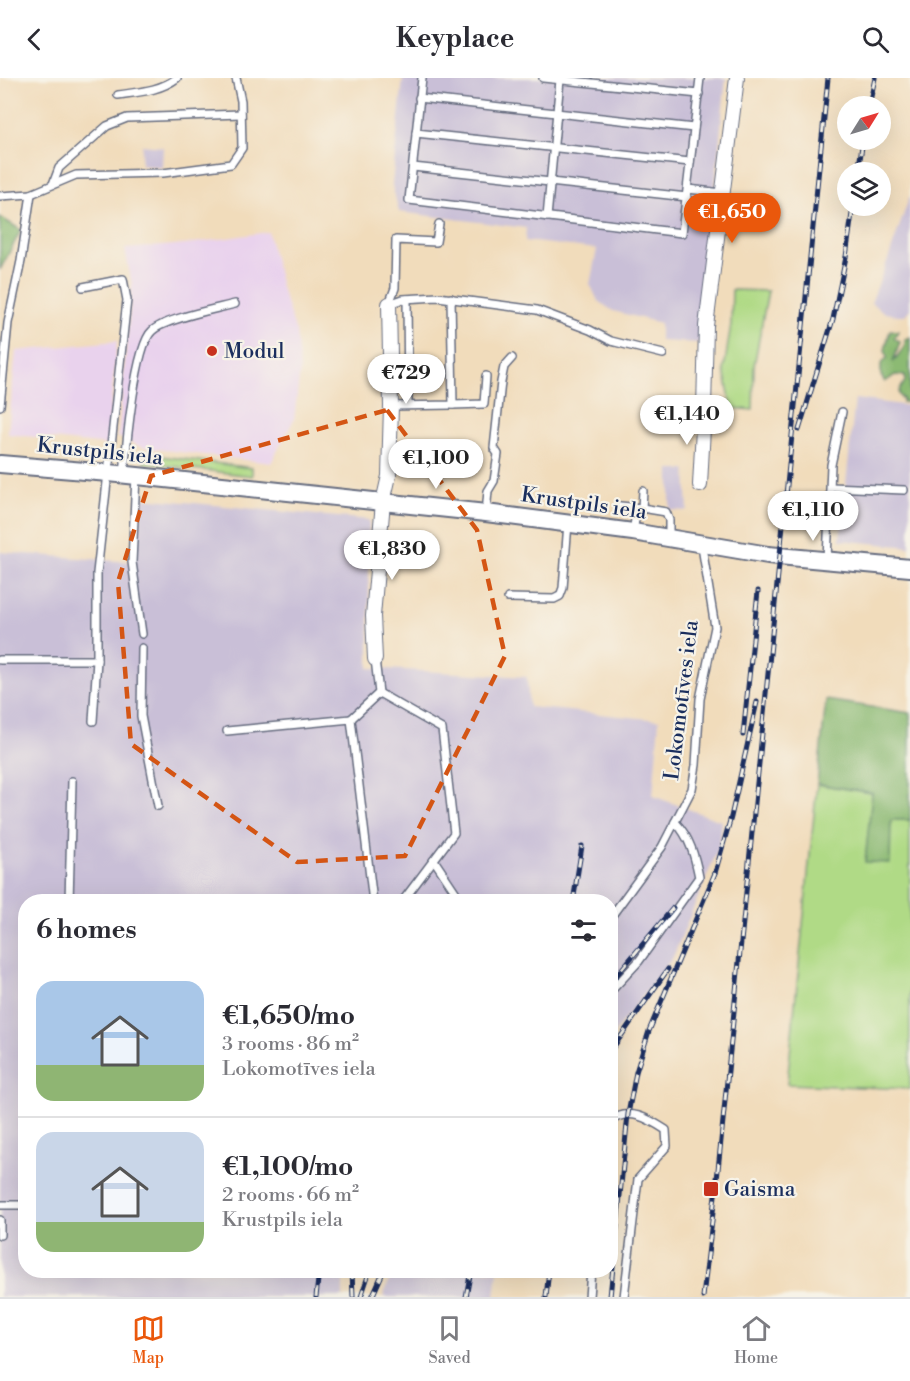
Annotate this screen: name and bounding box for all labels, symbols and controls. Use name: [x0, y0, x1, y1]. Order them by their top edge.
text: Keyplace: [396, 22, 514, 56]
icon: back: [18, 23, 51, 56]
icon: search: [859, 23, 892, 56]
north arrow: [837, 96, 891, 150]
map controls: [837, 96, 891, 216]
button: layers: [837, 162, 891, 216]
pin: €1,650: [683, 193, 781, 244]
text: €1,650: [698, 200, 766, 225]
place label: Modul: [224, 339, 284, 365]
marker: Modul: [205, 344, 219, 358]
pin: €729: [370, 354, 442, 405]
text: €729: [381, 361, 431, 386]
pin: €1,140: [638, 395, 736, 446]
text: €1,140: [654, 402, 720, 427]
street label: Krustpils iela: [35, 432, 165, 472]
pin: €1,100: [387, 439, 485, 490]
text: €1,100: [402, 446, 470, 471]
street label: Krustpils iela: [519, 482, 649, 526]
pin: €1,110: [764, 491, 862, 542]
text: €1,110: [782, 498, 845, 523]
pin: €1,830: [343, 530, 441, 581]
text: €1,830: [358, 537, 426, 562]
street label: Lokomotīves iela: [659, 618, 705, 782]
text: 6 homes: [36, 914, 137, 946]
icon: filters: [567, 914, 600, 947]
text: €1,650/mo: [222, 1000, 355, 1032]
icon: home: [84, 1005, 156, 1077]
text: 3 rooms · 86 m²: [222, 1032, 359, 1057]
text: Lokomotīves iela: [222, 1057, 376, 1082]
text: €1,100/mo: [222, 1151, 353, 1183]
icon: home: [84, 1156, 156, 1228]
place label: Gaisma: [724, 1177, 796, 1203]
marker: Gaisma: [702, 1180, 720, 1198]
text: 2 rooms · 66 m²: [222, 1183, 359, 1208]
text: Krustpils iela: [222, 1208, 343, 1233]
tab: Map: [132, 1312, 165, 1368]
tab: Saved: [429, 1312, 471, 1368]
tab: Home: [734, 1312, 778, 1368]

